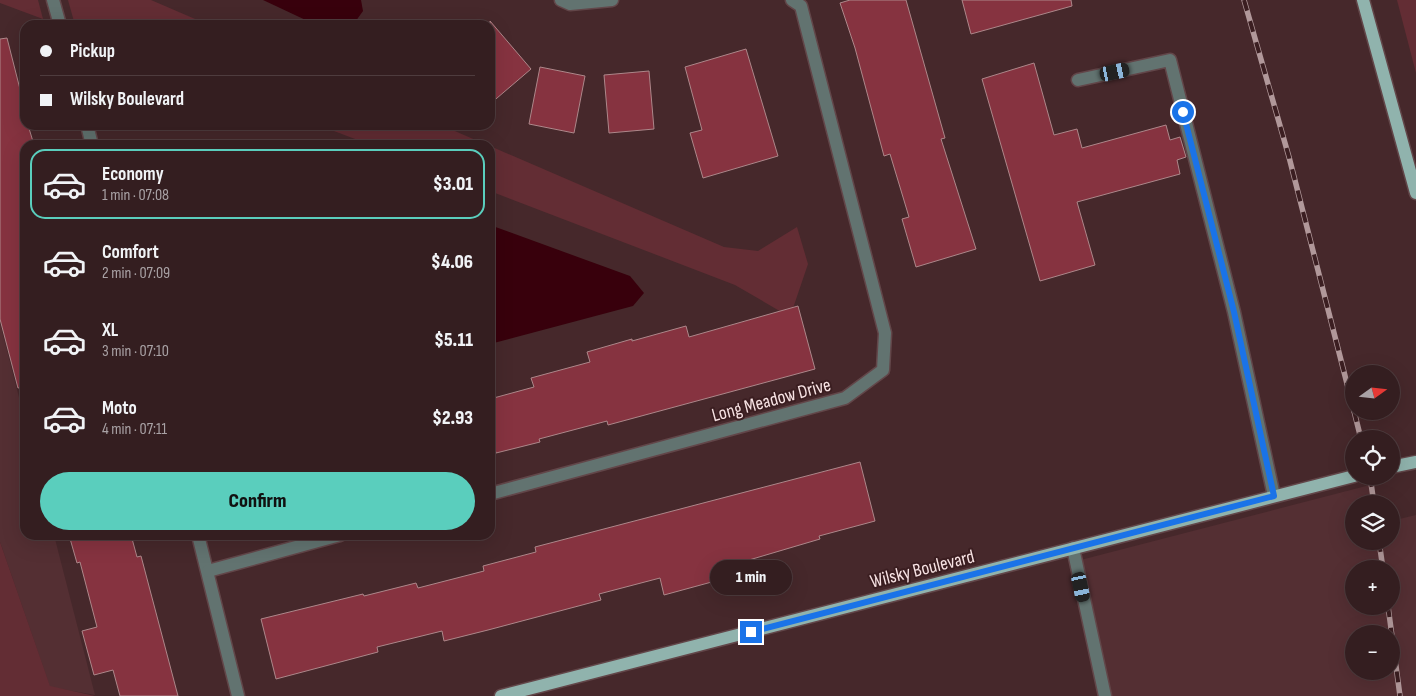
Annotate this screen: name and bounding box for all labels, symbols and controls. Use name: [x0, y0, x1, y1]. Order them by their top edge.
text: Pickup: [70, 40, 115, 63]
car: [1098, 62, 1131, 82]
text: Wilsky Boulevard: [70, 88, 184, 111]
route start: [1172, 101, 1194, 123]
icon: car: [42, 162, 87, 207]
text: Economy: [102, 163, 164, 186]
text: $3.01: [433, 173, 473, 196]
text: 1 min · 07:08: [102, 186, 169, 205]
icon: car: [42, 240, 87, 285]
text: Comfort: [102, 241, 159, 264]
text: $4.06: [431, 251, 473, 274]
text: 2 min · 07:09: [102, 264, 170, 283]
icon: car: [42, 318, 87, 363]
text: XL: [102, 319, 118, 342]
text: $5.11: [434, 329, 473, 352]
text: 3 min · 07:10: [102, 342, 169, 361]
north arrow: [1345, 365, 1400, 420]
map controls: [1345, 365, 1400, 680]
street label: Long Meadow Drive: [709, 374, 833, 427]
icon: car: [42, 396, 87, 441]
text: Moto: [102, 397, 137, 420]
text: $2.93: [432, 407, 473, 430]
text: 4 min · 07:11: [102, 420, 167, 439]
button: locate: [1345, 430, 1400, 485]
button: Confirm: [40, 472, 475, 530]
button: layers: [1345, 495, 1400, 550]
street label: Wilsky Boulevard: [868, 545, 977, 594]
callout: 1 min: [710, 560, 792, 594]
button: +: [1345, 560, 1400, 615]
text: 1 min: [736, 568, 766, 587]
car: [1070, 571, 1091, 603]
route end: [740, 621, 762, 643]
button: −: [1345, 625, 1400, 680]

